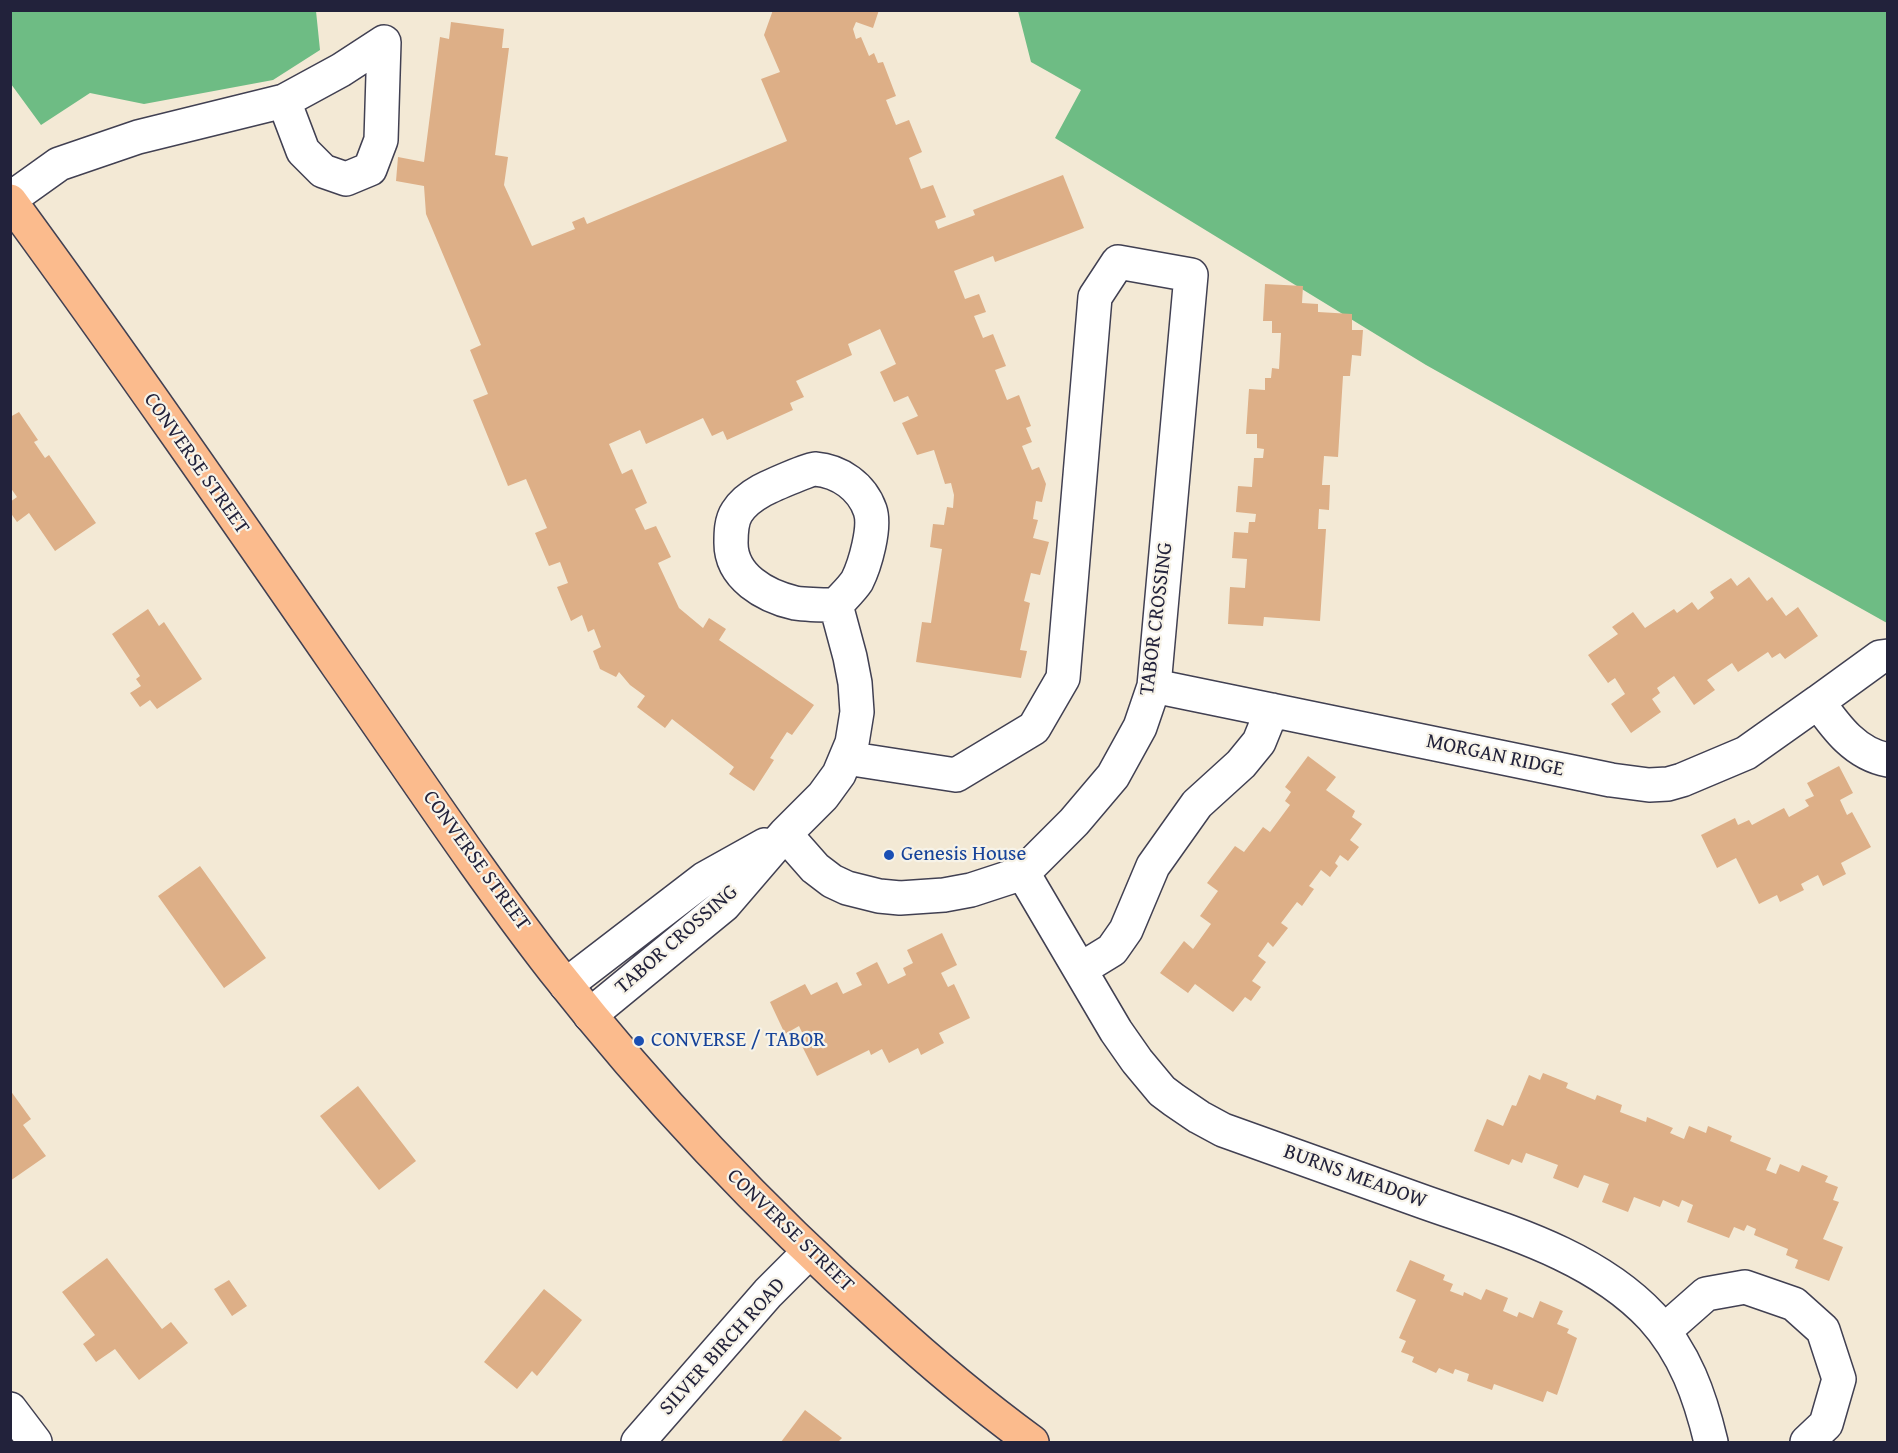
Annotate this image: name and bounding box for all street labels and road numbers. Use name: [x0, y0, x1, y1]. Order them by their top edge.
street label: CONVERSE STREET: [138, 388, 254, 540]
street label: TABOR CROSSING: [1135, 541, 1179, 697]
street label: MORGAN RIDGE: [1424, 729, 1566, 783]
street label: CONVERSE STREET: [417, 786, 535, 936]
street label: TABOR CROSSING: [611, 880, 743, 1000]
street label: BURNS MEADOW: [1280, 1139, 1430, 1215]
street label: CONVERSE STREET: [721, 1164, 859, 1298]
street label: SILVER BIRCH ROAD: [655, 1273, 791, 1421]

